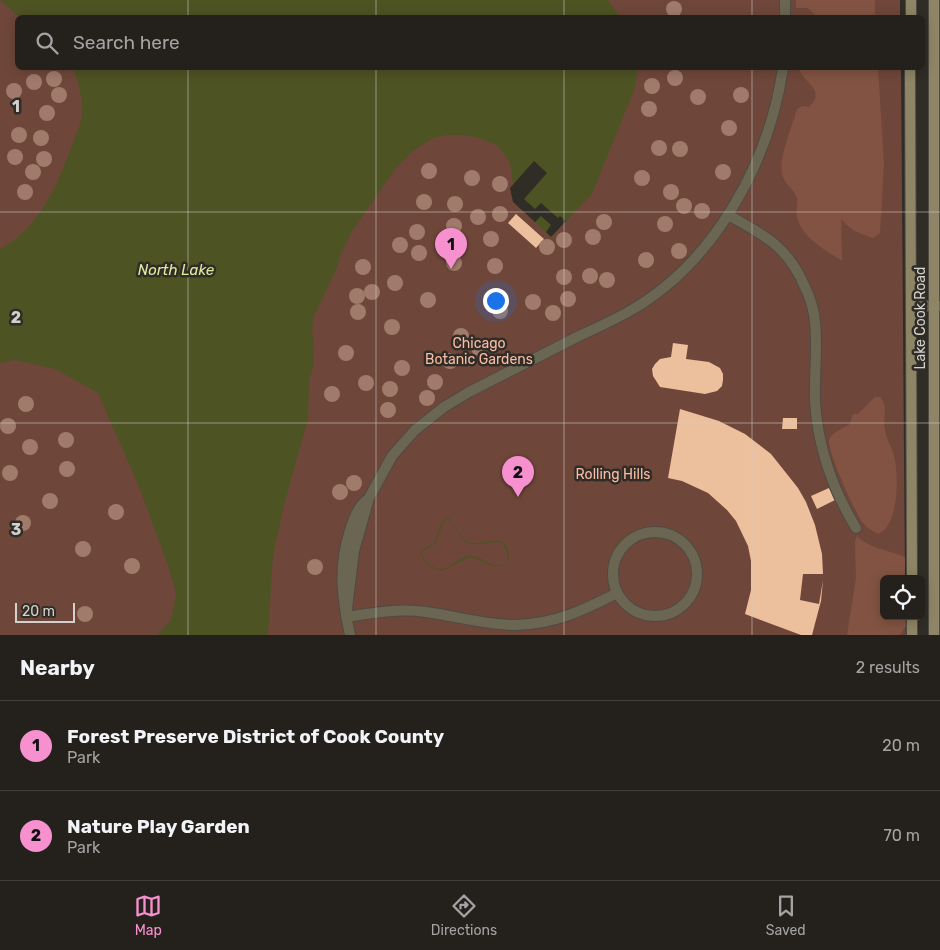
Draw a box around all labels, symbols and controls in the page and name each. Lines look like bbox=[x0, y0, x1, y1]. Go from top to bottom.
search box bbox=[15, 15, 925, 70]
icon: search bbox=[33, 29, 61, 57]
text: Search here bbox=[73, 31, 180, 54]
text: 1 bbox=[12, 97, 20, 116]
pin: 1 bbox=[435, 228, 467, 269]
water label: North Lake bbox=[138, 261, 215, 279]
street label: Lake Cook Road bbox=[912, 267, 929, 369]
your location bbox=[483, 288, 509, 314]
text: 2 bbox=[11, 308, 21, 327]
park label: Chicago Botanic Gardens bbox=[425, 335, 533, 368]
pin: 2 bbox=[502, 456, 534, 497]
park label: Rolling Hills bbox=[576, 466, 650, 483]
text: 3 bbox=[11, 520, 21, 539]
map controls bbox=[880, 575, 925, 620]
button: locate bbox=[880, 575, 925, 620]
scale bar bbox=[15, 600, 75, 623]
text: 20 m bbox=[22, 603, 55, 620]
text: Nearby bbox=[20, 655, 95, 680]
text: 2 results bbox=[856, 658, 920, 677]
text: Forest Preserve District of Cook County bbox=[67, 725, 444, 748]
text: 1 bbox=[32, 736, 40, 755]
text: 20 m bbox=[882, 736, 920, 755]
text: Park bbox=[67, 748, 100, 767]
text: Nature Play Garden bbox=[67, 815, 250, 838]
text: 2 bbox=[31, 826, 41, 845]
text: 70 m bbox=[883, 826, 920, 845]
text: Park bbox=[67, 838, 100, 857]
tab: Map bbox=[134, 892, 162, 939]
tab: Directions bbox=[431, 892, 497, 939]
tab: Saved bbox=[766, 892, 806, 939]

